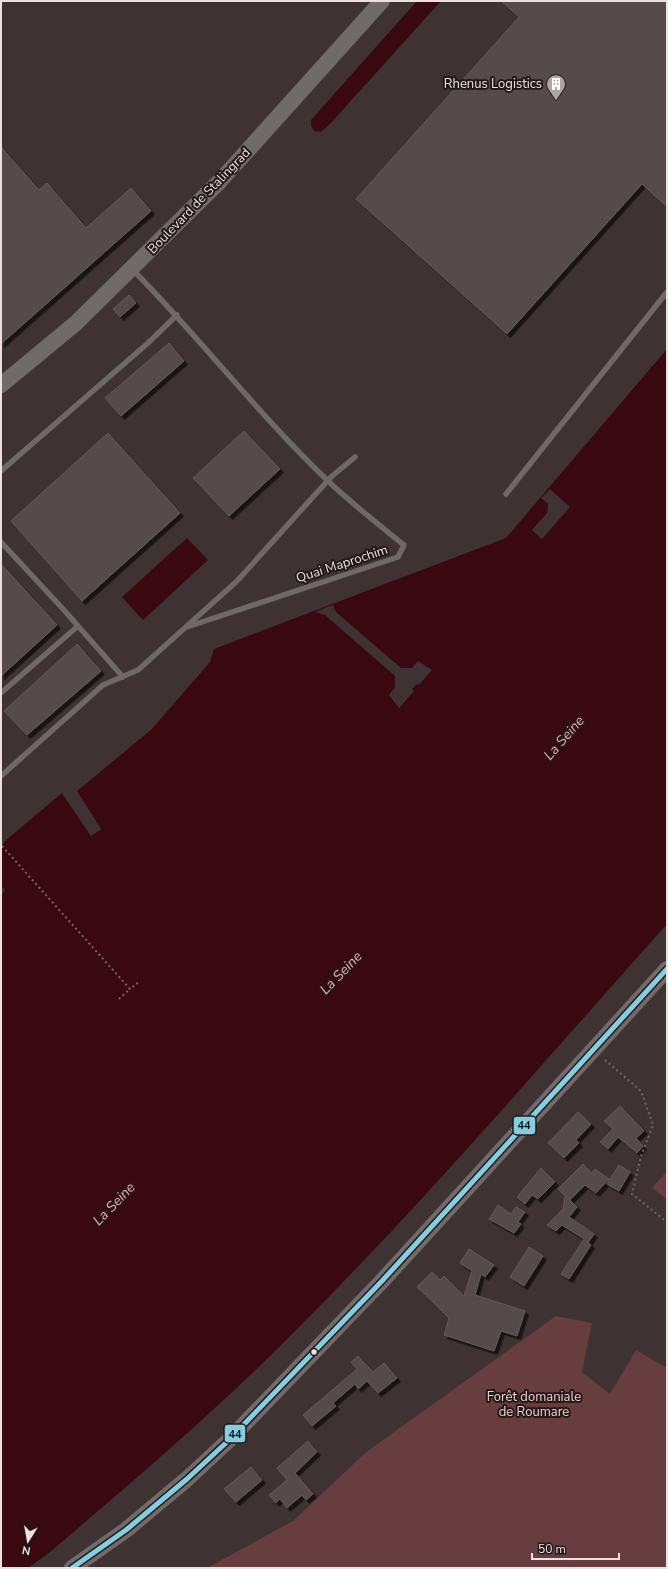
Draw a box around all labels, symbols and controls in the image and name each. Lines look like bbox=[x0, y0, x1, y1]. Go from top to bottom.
building icon: Rhenus Logistics bbox=[545, 73, 567, 101]
place label: Rhenus Logistics bbox=[444, 75, 542, 93]
street label: Boulevard de Stalingrad bbox=[144, 144, 254, 258]
street label: Quai Maprochim bbox=[294, 541, 390, 587]
water label: La Seine bbox=[539, 711, 589, 764]
water label: La Seine bbox=[316, 947, 367, 999]
line badge: 44 bbox=[513, 1116, 536, 1135]
text: 44 bbox=[517, 1118, 531, 1133]
water label: La Seine bbox=[89, 1178, 140, 1230]
unlabelled marker bbox=[309, 1347, 319, 1357]
park label: Forêt domaniale de Roumare bbox=[487, 1388, 581, 1421]
line badge: 44 bbox=[224, 1424, 246, 1443]
text: 44 bbox=[228, 1427, 242, 1442]
north arrow bbox=[8, 1521, 48, 1561]
scale bar bbox=[532, 1535, 619, 1561]
text: 50 m bbox=[538, 1541, 566, 1557]
text: N bbox=[21, 1542, 32, 1558]

